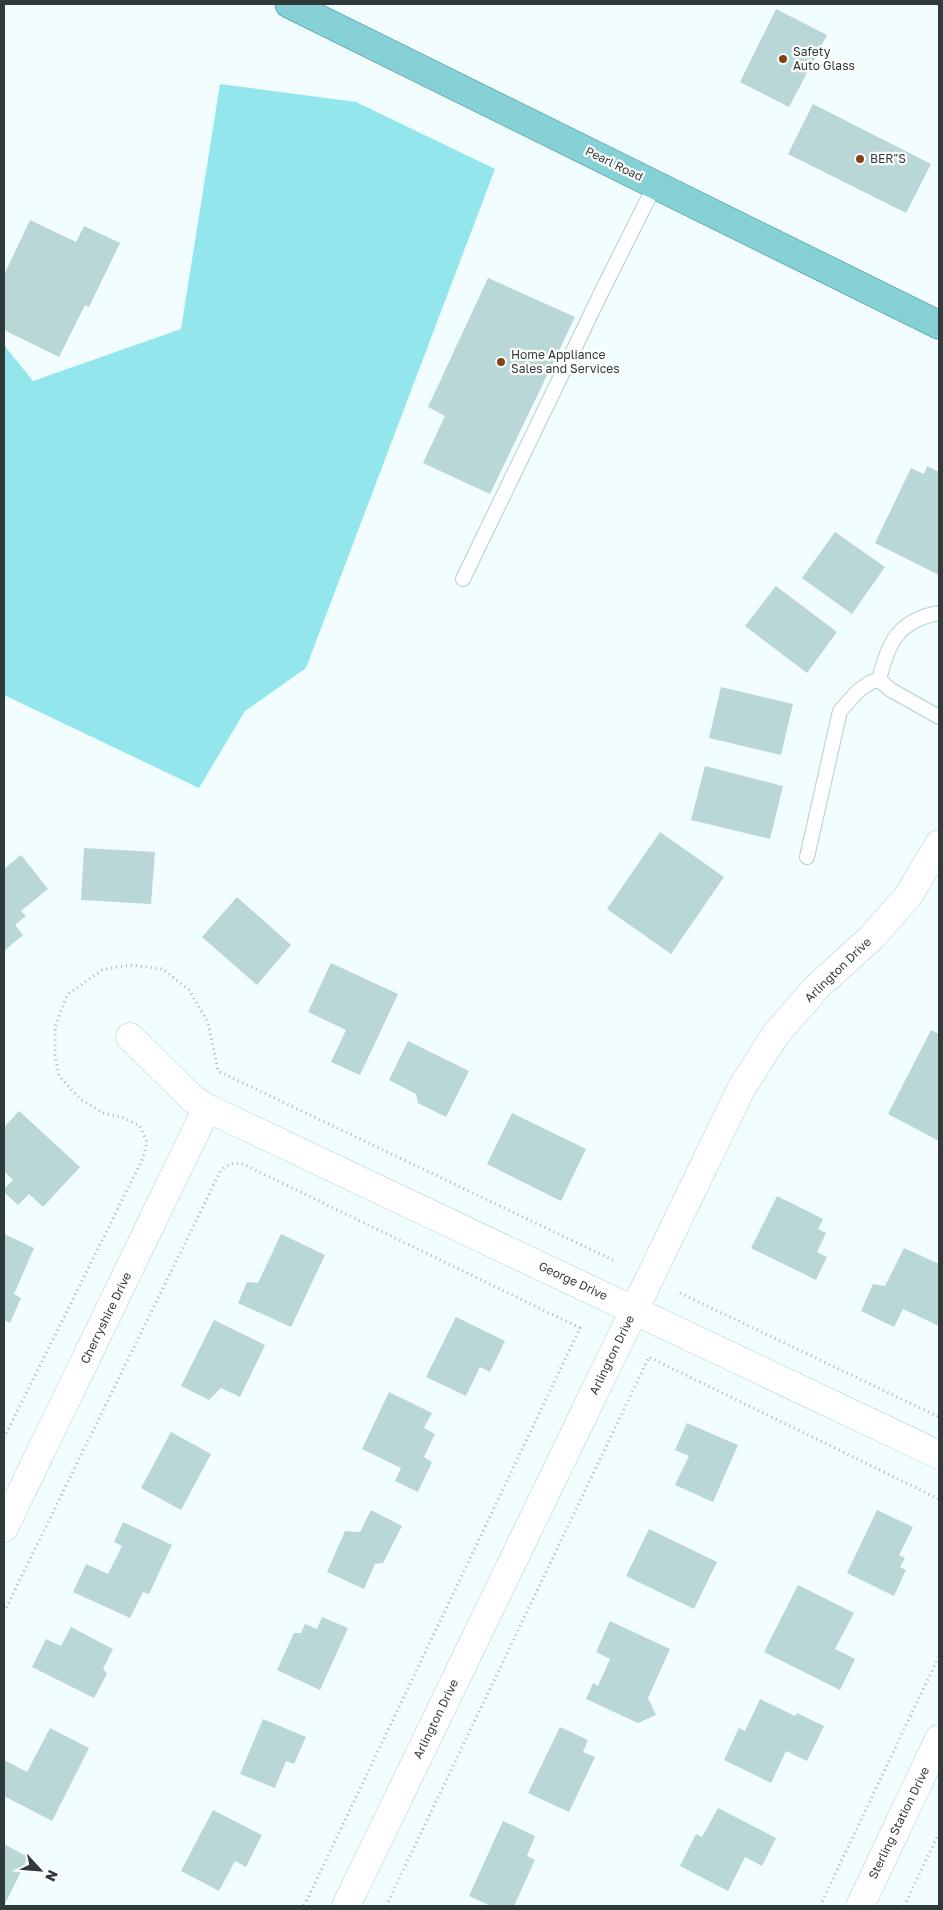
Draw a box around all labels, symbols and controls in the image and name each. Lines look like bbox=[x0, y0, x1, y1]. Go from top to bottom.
place label: Safety Auto Glass bbox=[793, 44, 855, 73]
marker: Safety Auto Glass bbox=[777, 53, 789, 65]
street label: Pearl Road bbox=[583, 143, 646, 184]
place label: BER"S bbox=[870, 151, 906, 166]
marker: BER"S bbox=[854, 153, 866, 165]
place label: Home Appliance Sales and Services bbox=[511, 347, 620, 376]
marker: Home Appliance Sales and Services bbox=[495, 356, 507, 368]
street label: Arlington Drive bbox=[801, 934, 874, 1005]
street label: George Drive bbox=[536, 1258, 610, 1303]
street label: Cherryshire Drive bbox=[77, 1269, 134, 1366]
street label: Arlington Drive bbox=[586, 1313, 637, 1397]
street label: Arlington Drive bbox=[410, 1677, 461, 1761]
street label: Sterling Station Drive bbox=[865, 1764, 932, 1881]
north arrow bbox=[15, 1845, 65, 1895]
text: N bbox=[42, 1867, 62, 1884]

